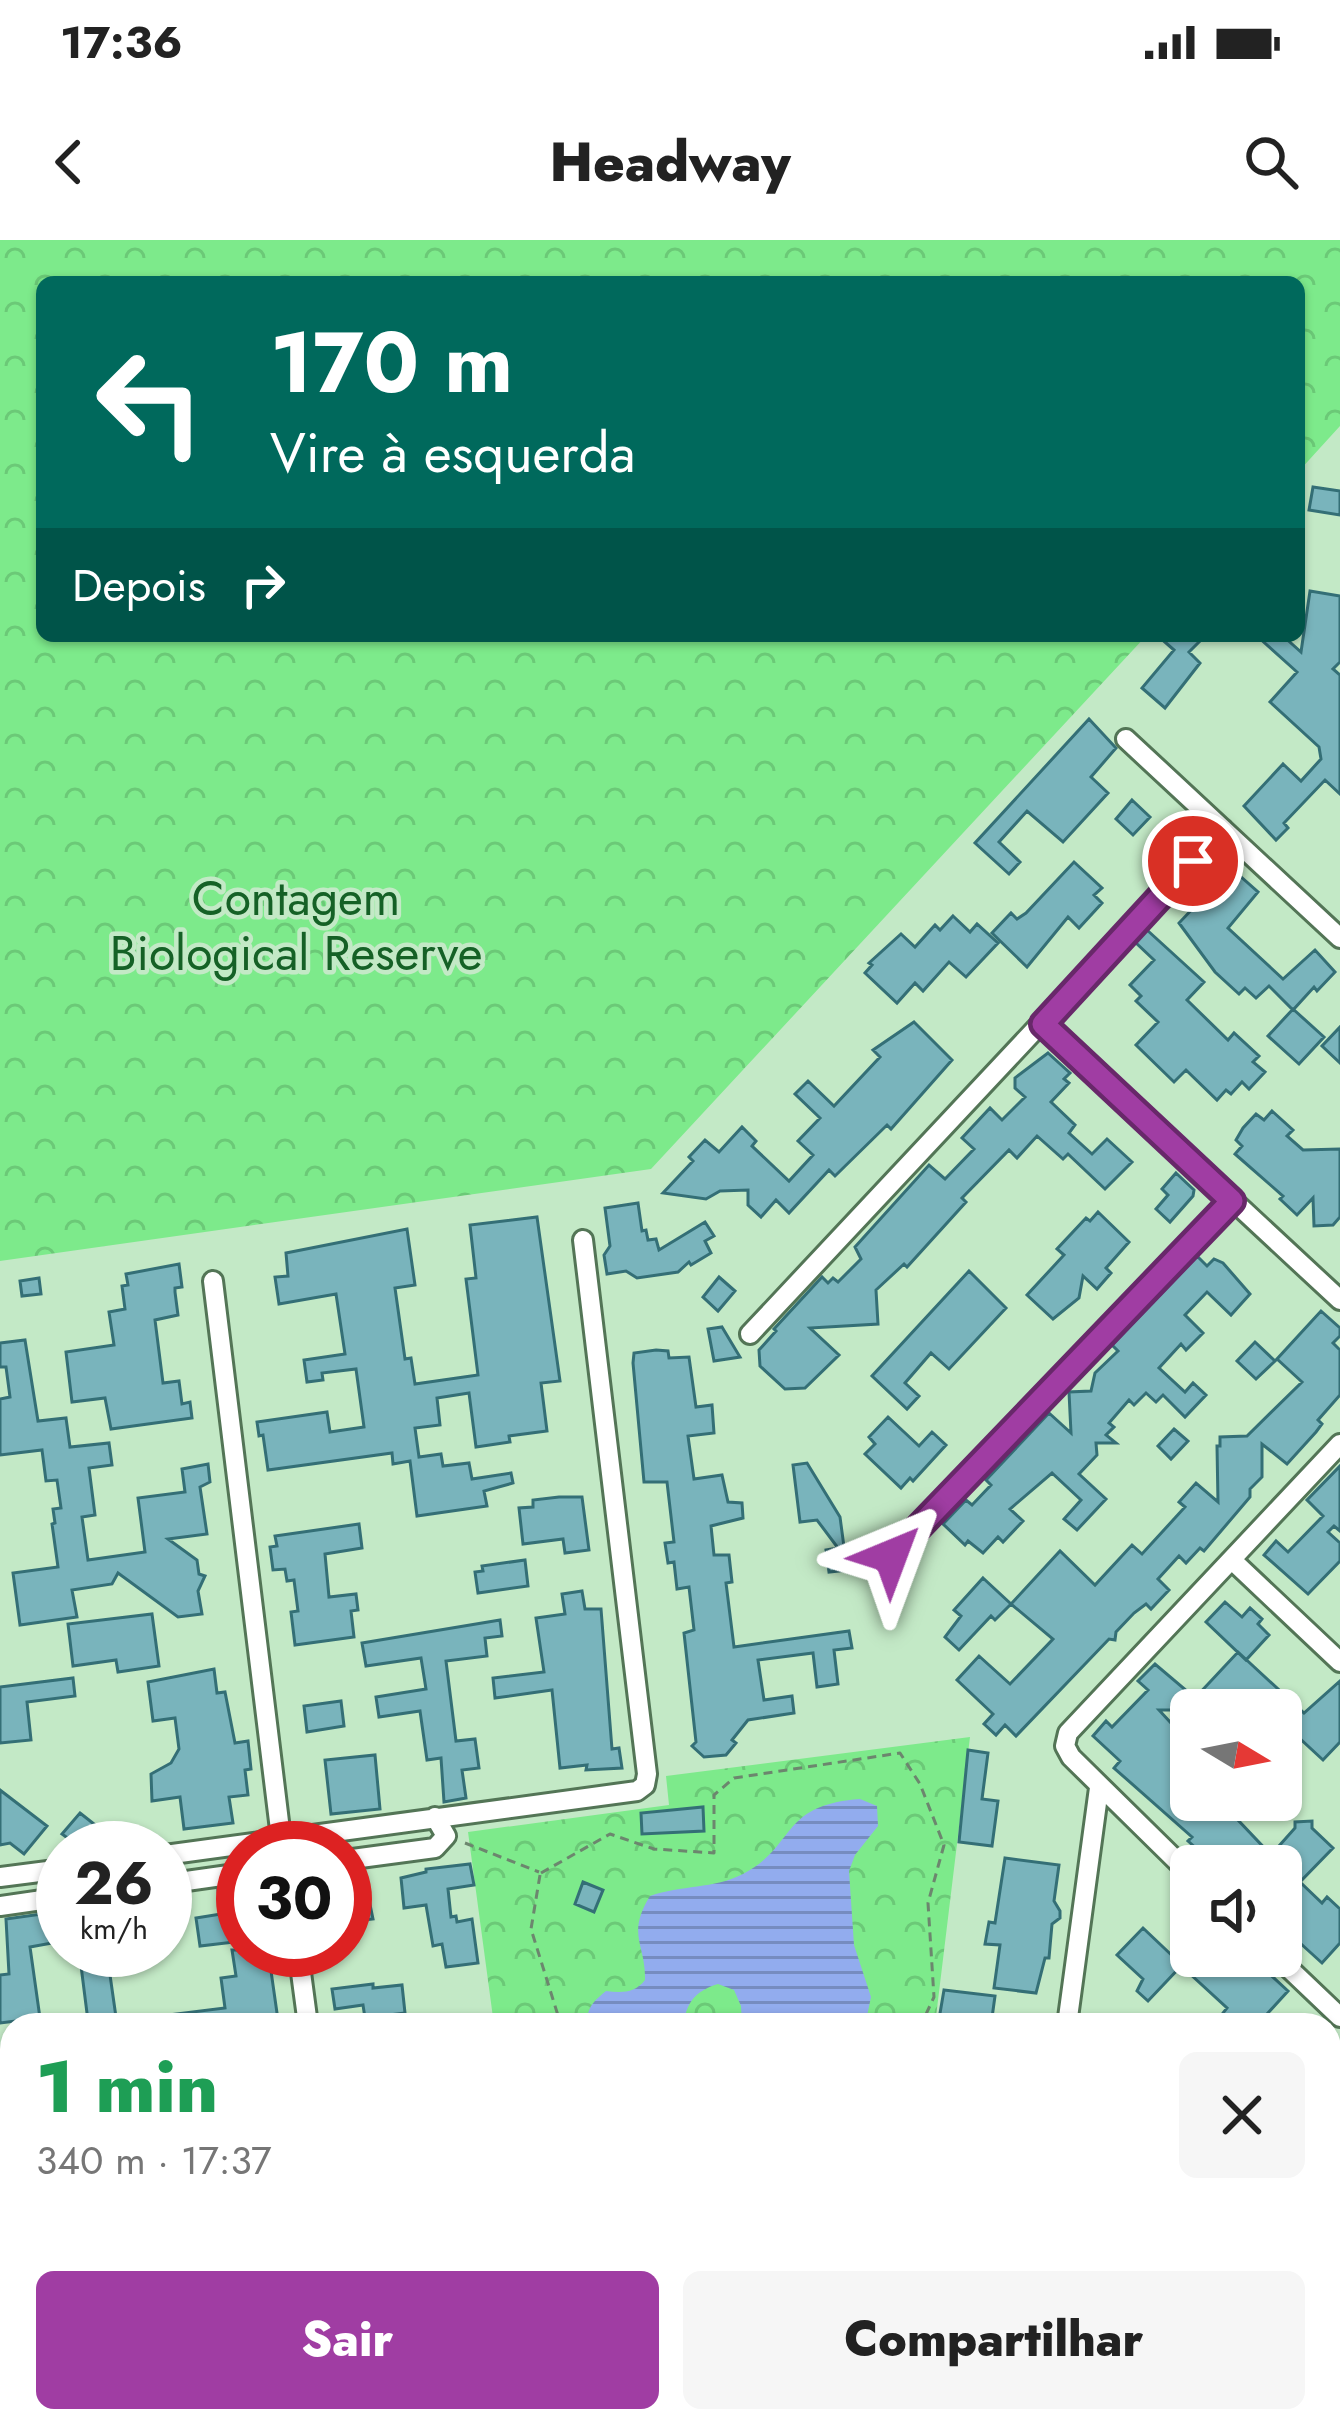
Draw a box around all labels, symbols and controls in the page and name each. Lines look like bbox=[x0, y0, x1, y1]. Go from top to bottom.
text: 17:36 bbox=[60, 10, 183, 75]
text: Headway bbox=[549, 123, 791, 201]
icon: back bbox=[36, 129, 102, 195]
icon: search bbox=[1238, 129, 1304, 195]
text: 170 m bbox=[270, 302, 513, 424]
icon: left bbox=[72, 324, 228, 480]
text: Vire à esquerda bbox=[270, 414, 636, 492]
icon: right bbox=[230, 552, 296, 618]
text: Depois bbox=[72, 553, 206, 618]
pin bbox=[1142, 810, 1244, 912]
icon: arrive bbox=[1160, 828, 1226, 894]
park label: Contagem Biological Reserve bbox=[110, 864, 482, 988]
position arrow bbox=[828, 1493, 954, 1619]
north arrow bbox=[1170, 1689, 1302, 1821]
map controls bbox=[1170, 1689, 1302, 1977]
speed limit sign: 30 bbox=[216, 1821, 372, 1977]
text: 26 bbox=[74, 1840, 154, 1927]
button: sound bbox=[1170, 1845, 1302, 1977]
text: km/h bbox=[80, 1907, 148, 1950]
text: 1 min bbox=[36, 2035, 218, 2139]
button: close bbox=[1179, 2052, 1305, 2178]
text: 340 m · 17:37 bbox=[36, 2132, 272, 2189]
button: Sair bbox=[36, 2271, 659, 2409]
button: Compartilhar bbox=[683, 2271, 1305, 2409]

